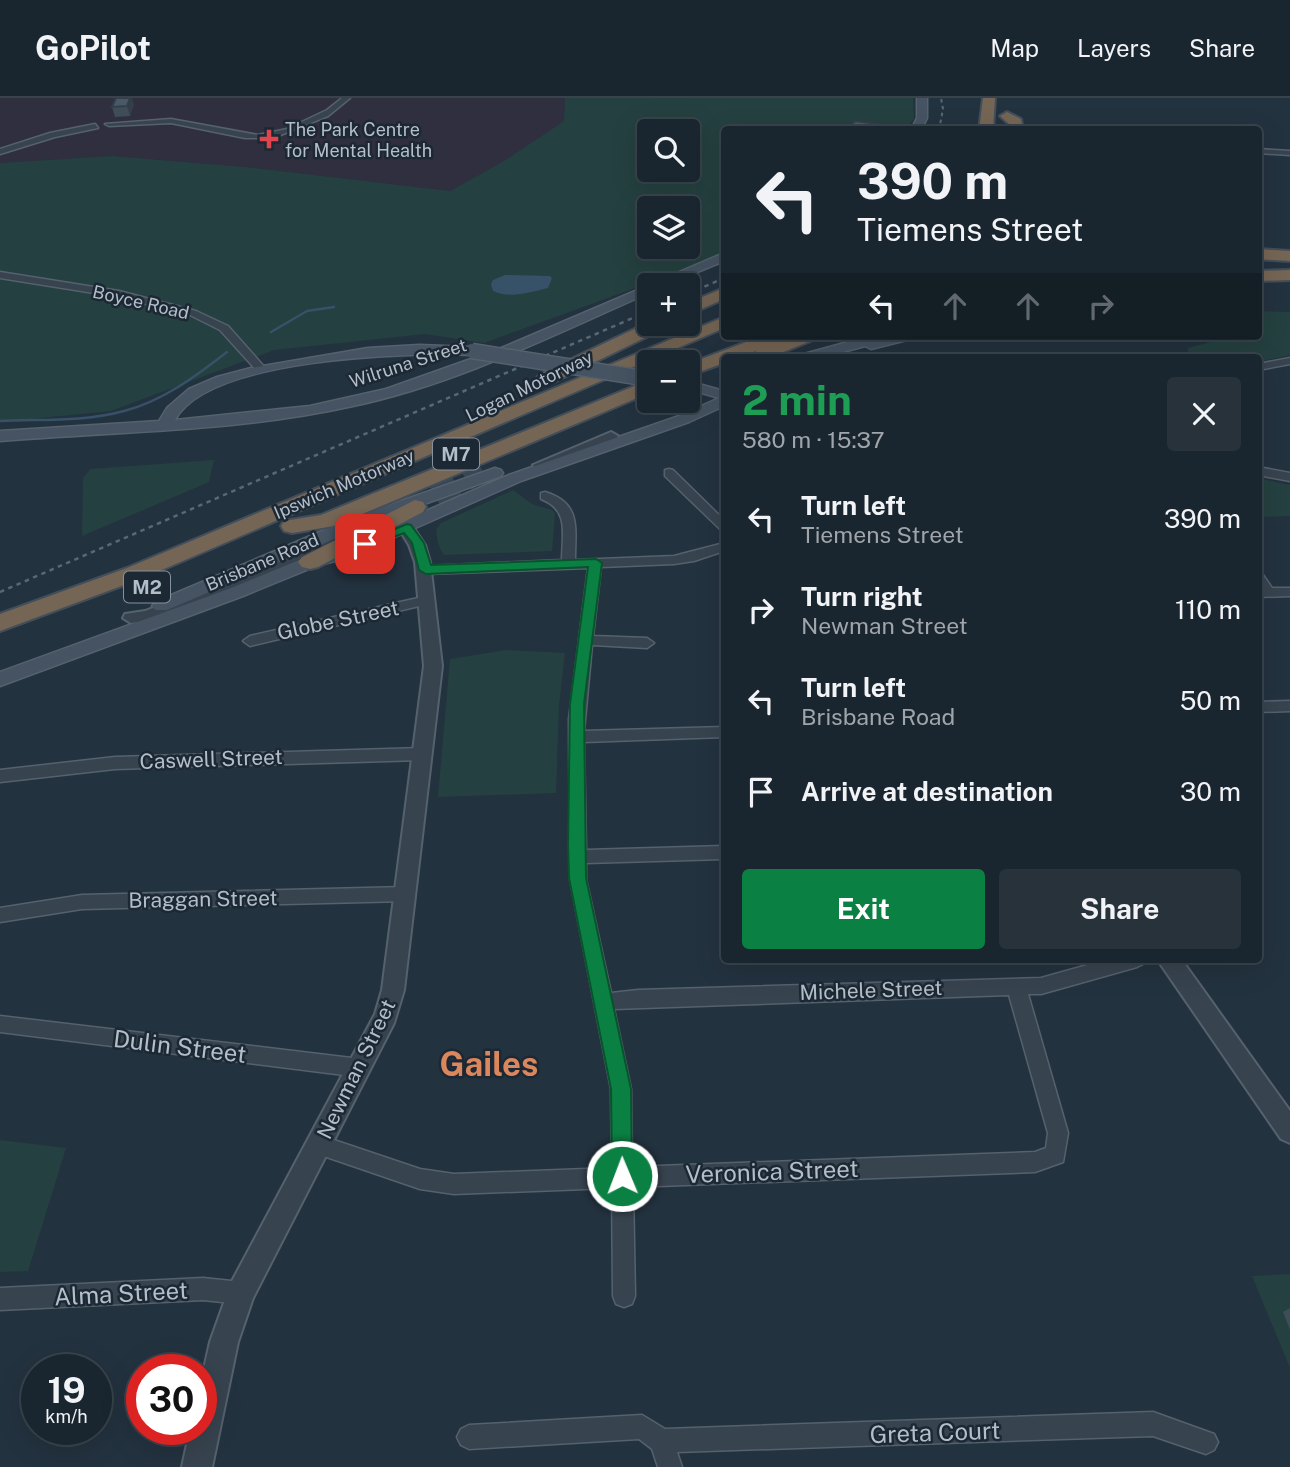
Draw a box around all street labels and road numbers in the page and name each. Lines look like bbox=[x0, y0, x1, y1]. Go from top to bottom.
street label: Boyce Road bbox=[91, 281, 191, 323]
street label: Wilruna Street bbox=[347, 334, 469, 392]
street label: Logan Motorway bbox=[462, 346, 596, 426]
road number: M7 bbox=[433, 438, 479, 470]
street label: Ipswich Motorway bbox=[271, 445, 418, 523]
street label: Brisbane Road bbox=[202, 529, 322, 595]
road number: M2 bbox=[124, 572, 170, 602]
street label: Globe Street bbox=[275, 595, 401, 645]
street label: Caswell Street bbox=[139, 744, 283, 774]
street label: Braggan Street bbox=[128, 885, 278, 913]
street label: Michele Street bbox=[799, 975, 943, 1005]
street label: Newman Street bbox=[311, 995, 401, 1143]
street label: Dulin Street bbox=[112, 1024, 248, 1068]
street label: Veronica Street bbox=[685, 1154, 859, 1188]
street label: Alma Street bbox=[53, 1276, 189, 1310]
street label: Greta Court bbox=[869, 1416, 1001, 1448]

